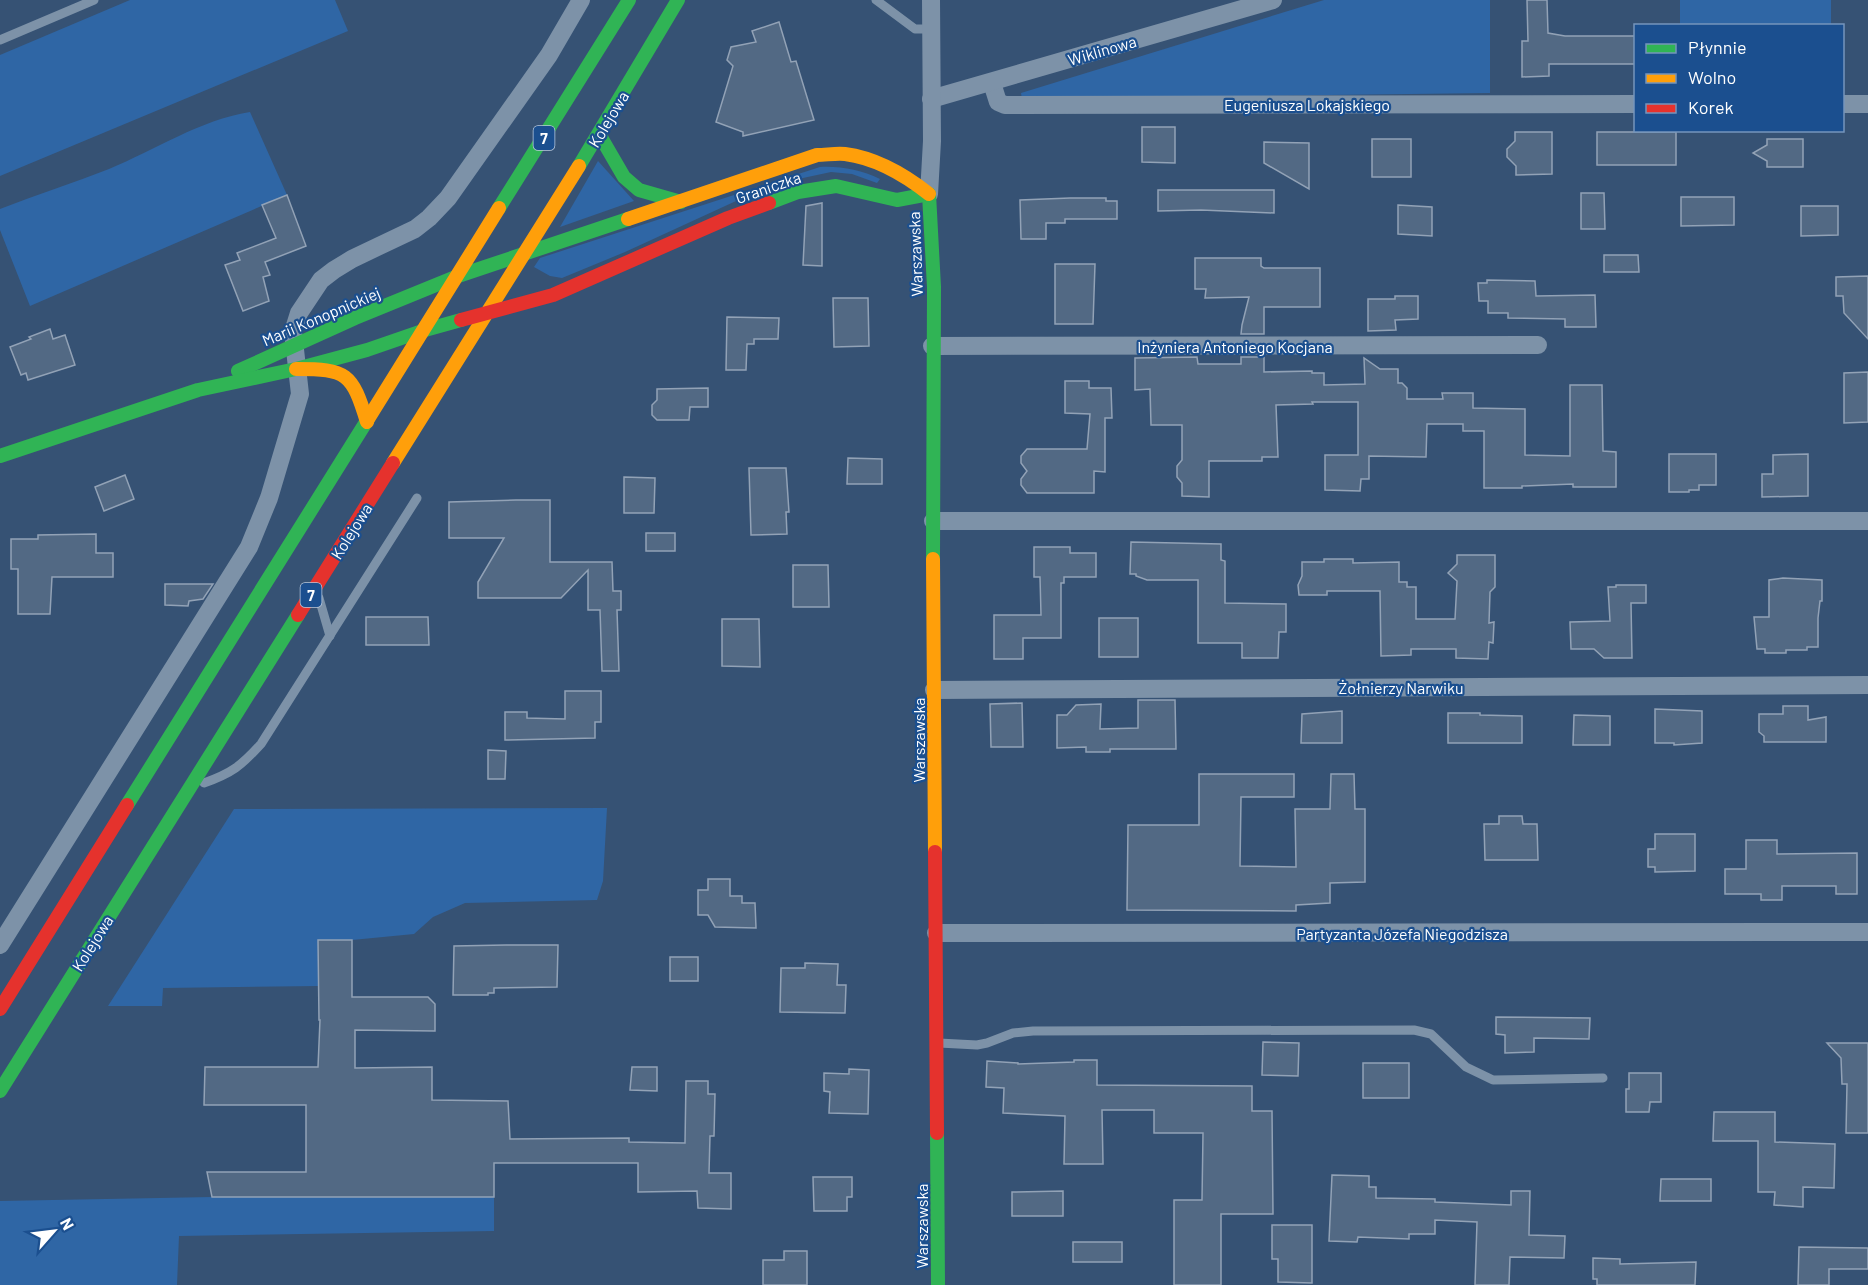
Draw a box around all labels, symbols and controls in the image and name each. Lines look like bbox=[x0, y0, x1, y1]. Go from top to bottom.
legend bbox=[1634, 24, 1844, 132]
street label: Wiklinowa bbox=[1066, 31, 1138, 69]
text: Płynnie bbox=[1688, 36, 1747, 58]
text: Wolno bbox=[1688, 66, 1736, 88]
street label: Kolejowa bbox=[584, 87, 632, 151]
street label: Eugeniusza Lokajskiego bbox=[1224, 95, 1390, 114]
text: Korek bbox=[1688, 96, 1734, 118]
road number: 7 bbox=[534, 126, 554, 150]
street label: Graniczka bbox=[733, 167, 803, 207]
street label: Warszawska bbox=[904, 211, 926, 297]
street label: Marii Konopnickiej bbox=[259, 283, 383, 349]
street label: Inżyniera Antoniego Kocjana bbox=[1137, 337, 1333, 356]
street label: Kolejowa bbox=[326, 500, 376, 562]
road number: 7 bbox=[300, 583, 322, 607]
street label: Żołnierzy Narwiku bbox=[1338, 678, 1464, 697]
street label: Warszawska bbox=[909, 698, 928, 782]
street label: Kolejowa bbox=[67, 912, 117, 974]
street label: Partyzanta Józefa Niegodzisza bbox=[1296, 924, 1508, 943]
street label: Warszawska bbox=[912, 1184, 931, 1268]
north arrow bbox=[24, 1201, 84, 1261]
text: N bbox=[57, 1215, 79, 1233]

